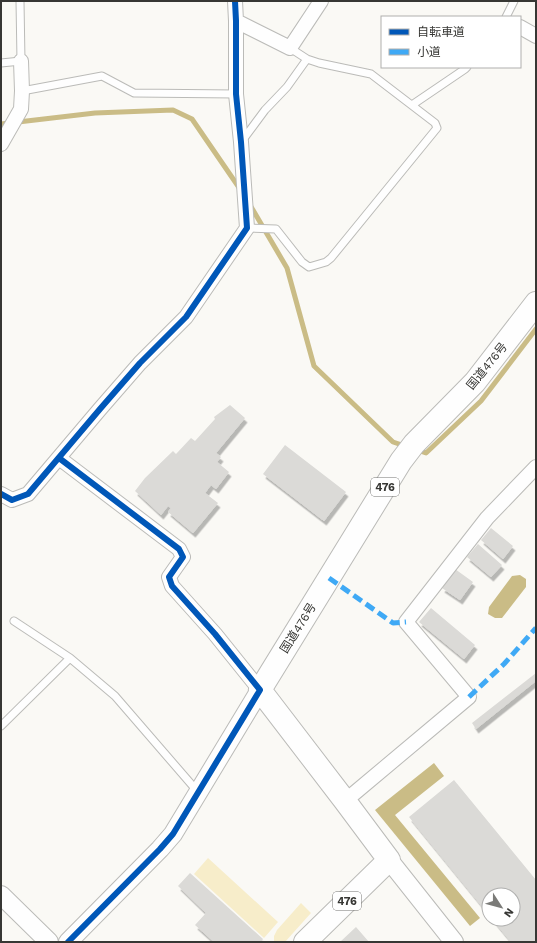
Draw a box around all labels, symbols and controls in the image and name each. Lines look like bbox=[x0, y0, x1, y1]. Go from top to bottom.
legend bbox=[381, 16, 521, 68]
text: 自転車道 bbox=[417, 25, 465, 39]
text: 小道 bbox=[417, 45, 441, 59]
street label: 国道476号 bbox=[464, 340, 510, 392]
road number: 476 bbox=[371, 478, 399, 496]
street label: 国道476号 bbox=[277, 600, 319, 656]
north arrow bbox=[481, 887, 521, 927]
road number: 476 bbox=[333, 892, 361, 910]
text: N bbox=[501, 905, 516, 920]

